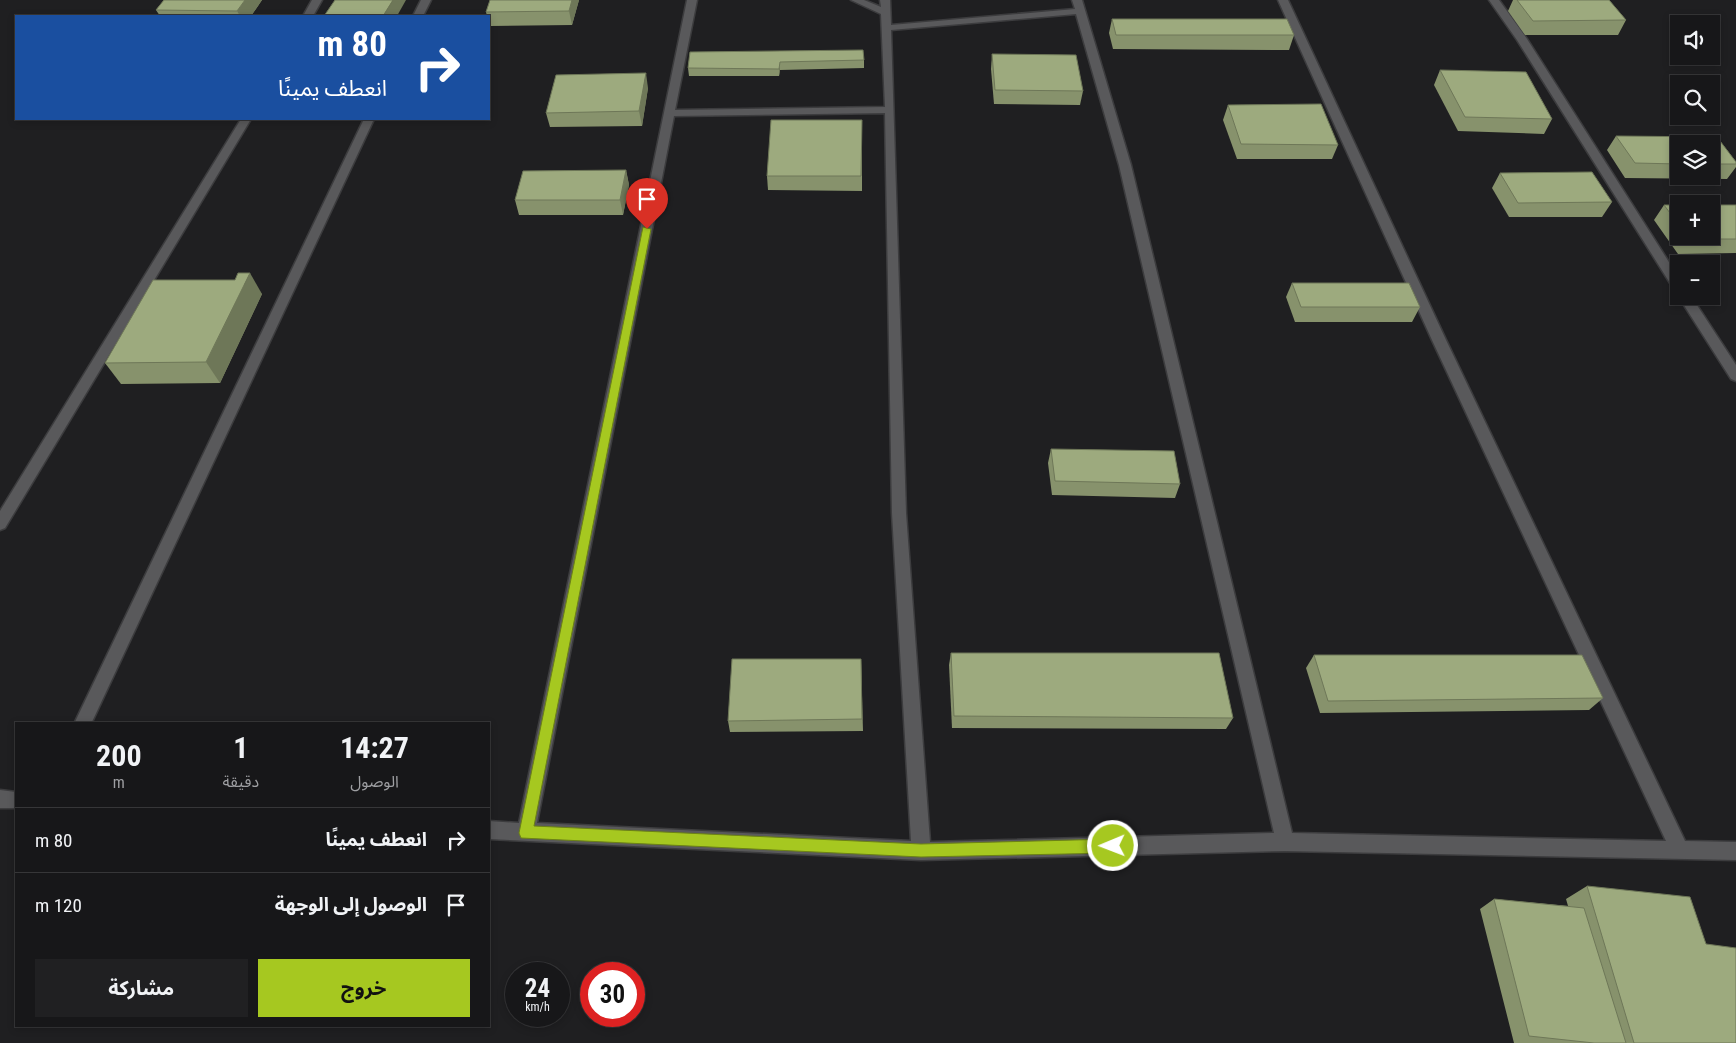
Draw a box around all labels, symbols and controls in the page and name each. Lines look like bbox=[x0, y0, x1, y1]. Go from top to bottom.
map controls bbox=[1670, 15, 1720, 305]
button: sound bbox=[1670, 15, 1720, 65]
text: 80 m bbox=[318, 24, 387, 65]
icon: right bbox=[405, 35, 470, 100]
button: search bbox=[1670, 75, 1720, 125]
text: انعطف يمينًا bbox=[278, 76, 387, 101]
button: layers bbox=[1670, 135, 1720, 185]
pin bbox=[626, 178, 668, 229]
icon: arrive bbox=[633, 185, 661, 213]
button: + bbox=[1670, 195, 1720, 245]
button: − bbox=[1670, 255, 1720, 305]
text: 1 bbox=[233, 730, 248, 765]
text: 14:27 bbox=[340, 730, 409, 765]
text: 200 bbox=[96, 738, 142, 773]
text: دقيقة bbox=[223, 772, 259, 791]
text: الوصول bbox=[350, 772, 399, 791]
text: m bbox=[113, 773, 125, 792]
position arrow bbox=[1086, 819, 1138, 871]
icon: right bbox=[442, 826, 470, 854]
text: انعطف يمينًا bbox=[325, 828, 427, 851]
text: 80 m bbox=[35, 829, 72, 852]
icon: arrive bbox=[442, 891, 470, 919]
text: الوصول إلى الوجهة bbox=[275, 893, 427, 916]
text: 120 m bbox=[35, 894, 82, 917]
button: مشاركة bbox=[35, 959, 248, 1017]
button: خروج bbox=[258, 959, 470, 1017]
speed limit sign: 30 bbox=[580, 962, 645, 1027]
text: 24 bbox=[525, 974, 550, 1003]
text: km/h bbox=[525, 1000, 550, 1014]

